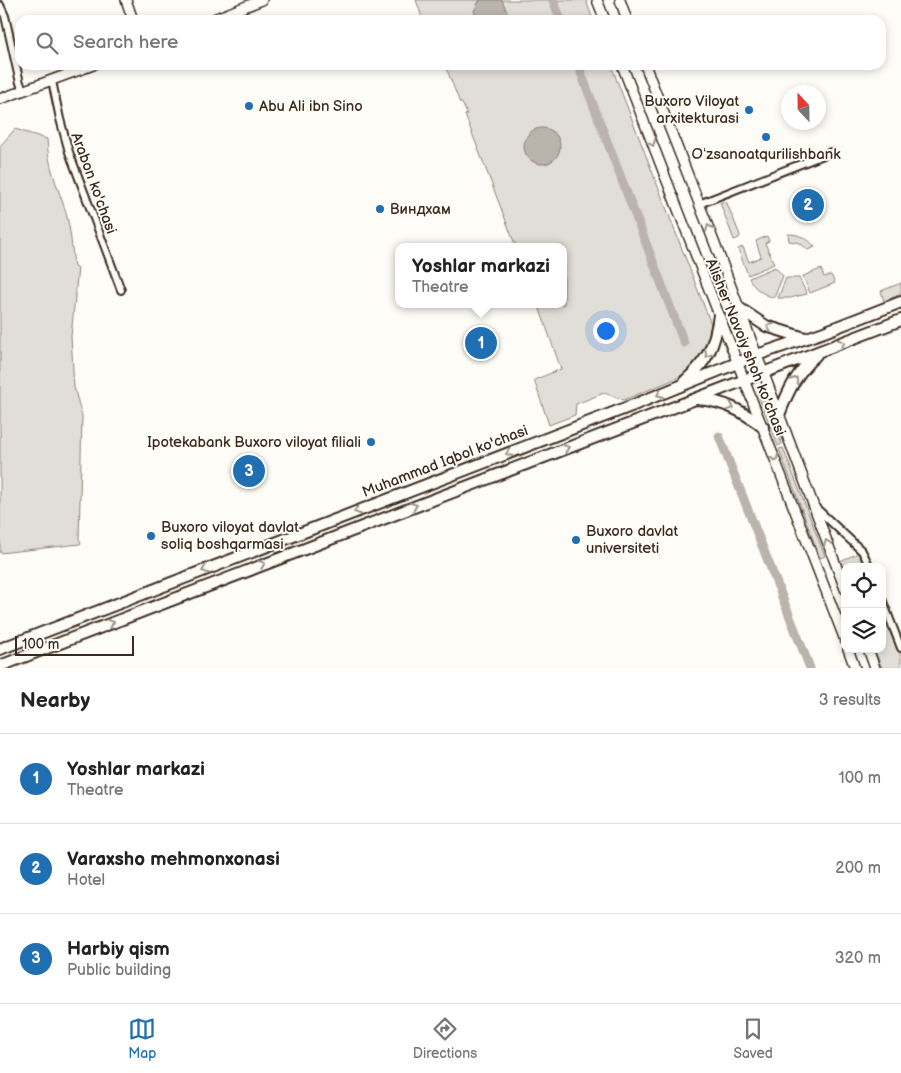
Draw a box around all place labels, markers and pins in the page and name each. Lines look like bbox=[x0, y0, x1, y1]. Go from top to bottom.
place label: Buxoro Viloyat arxitekturasi bbox=[644, 92, 739, 128]
place label: Abu Ali ibn Sino bbox=[259, 97, 363, 116]
marker: Abu Ali ibn Sino bbox=[243, 100, 255, 112]
marker: Buxoro Viloyat arxitekturasi bbox=[743, 104, 755, 116]
marker: Oʻzsanoatqurilishbank bbox=[760, 131, 772, 143]
place label: Oʻzsanoatqurilishbank bbox=[692, 145, 841, 164]
pin: 2 bbox=[792, 186, 824, 224]
place label: Виндхам bbox=[390, 200, 451, 219]
marker: Виндхам bbox=[374, 203, 386, 215]
pin: 1 bbox=[465, 324, 497, 362]
place label: Ipotekabank Buxoro viloyat filiali bbox=[147, 433, 361, 452]
marker: Ipotekabank Buxoro viloyat filiali bbox=[365, 436, 377, 448]
pin: 3 bbox=[233, 452, 265, 490]
place label: Buxoro viloyat davlat soliq boshqarmasi bbox=[161, 518, 299, 554]
place label: Buxoro davlat universiteti bbox=[586, 522, 678, 558]
marker: Buxoro viloyat davlat soliq boshqarmasi bbox=[145, 530, 157, 542]
marker: Buxoro davlat universiteti bbox=[570, 534, 582, 546]

